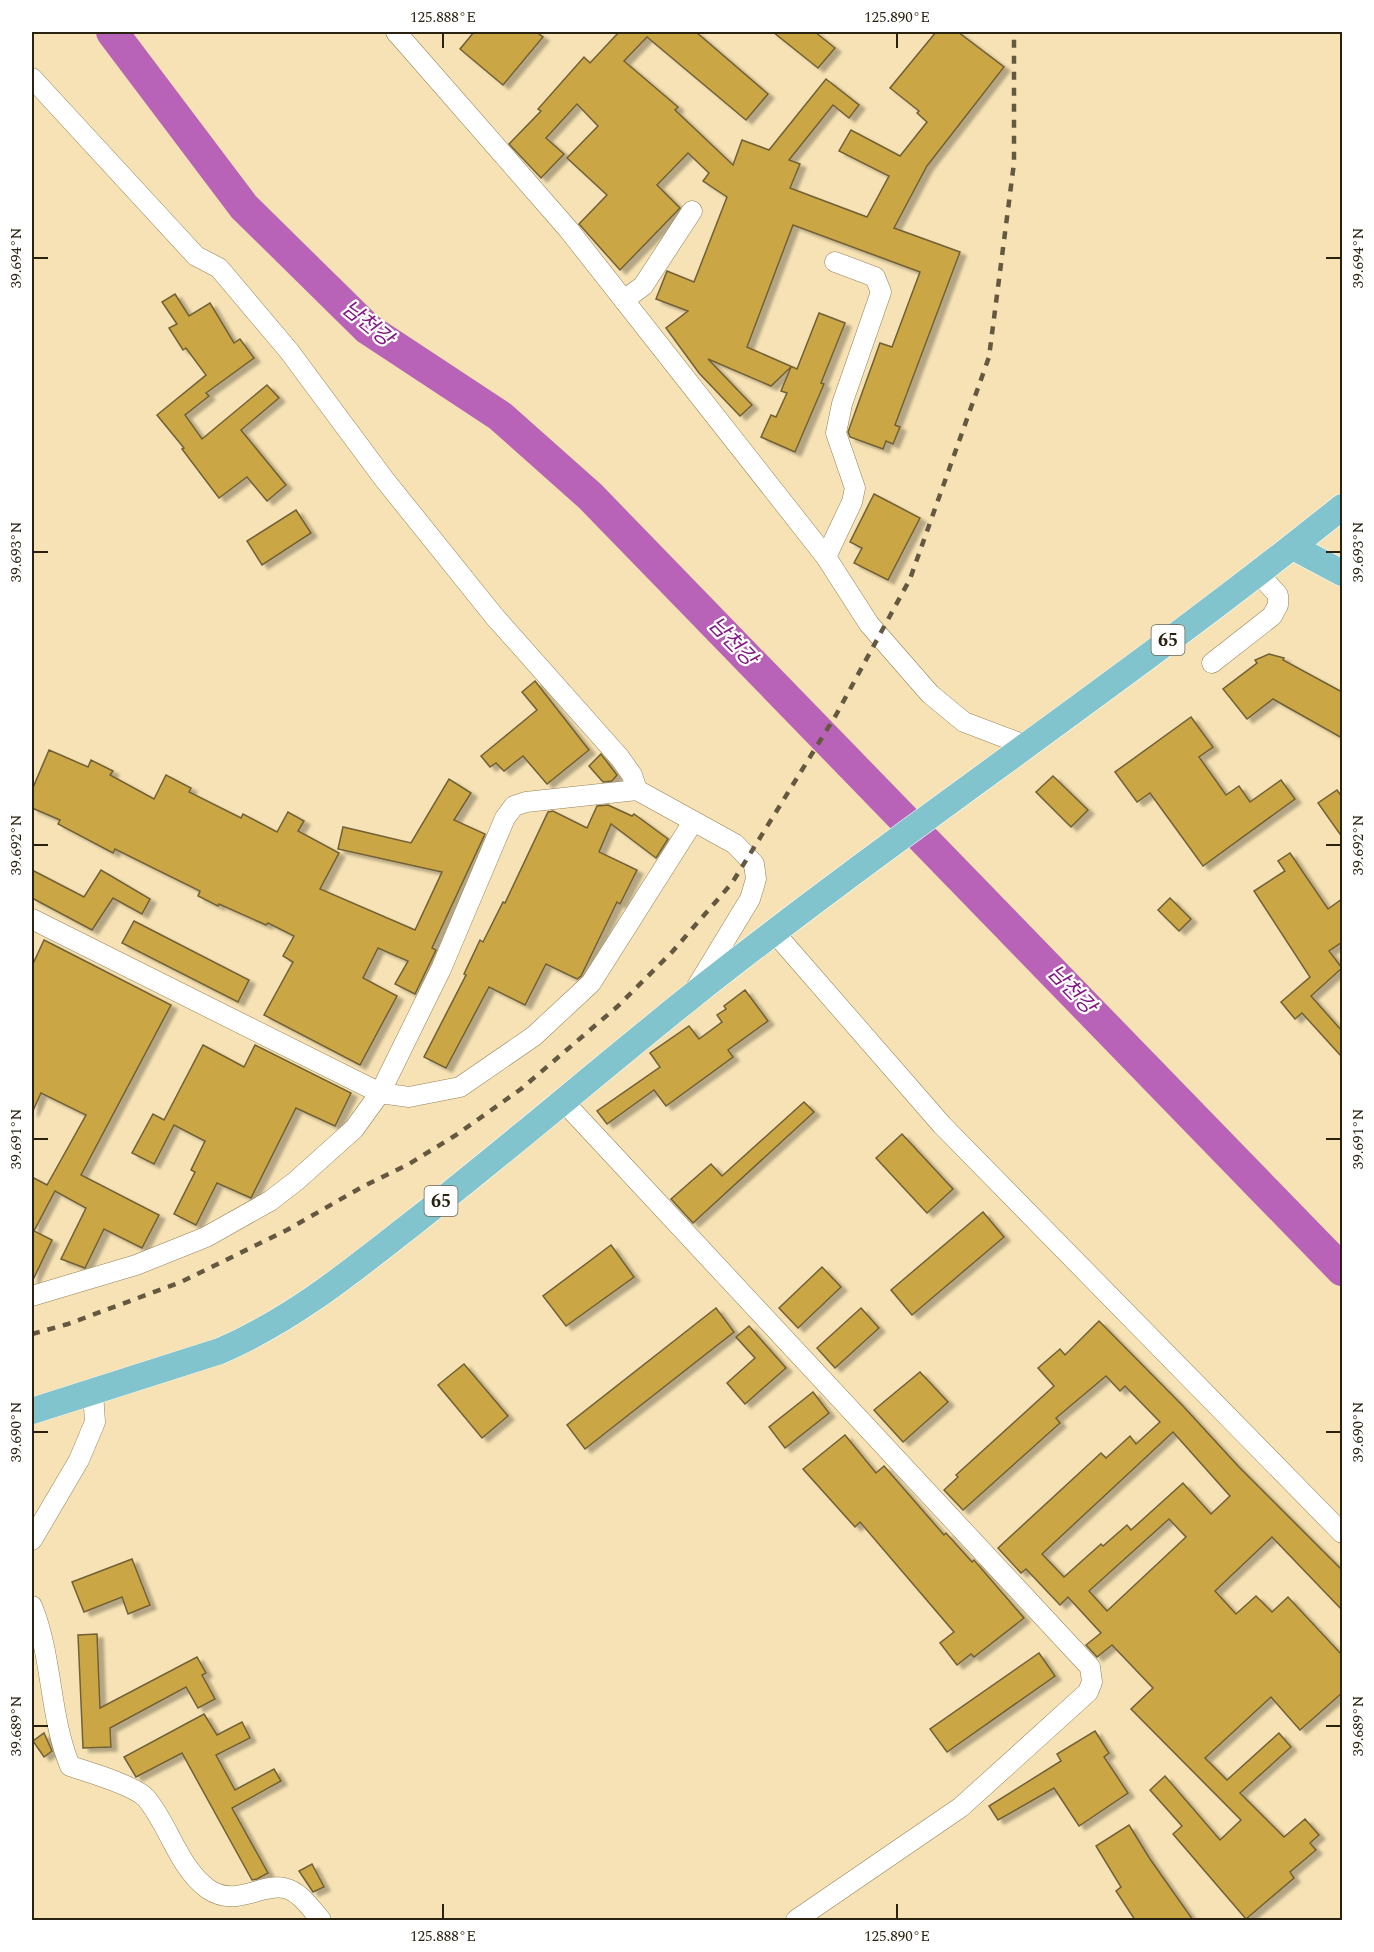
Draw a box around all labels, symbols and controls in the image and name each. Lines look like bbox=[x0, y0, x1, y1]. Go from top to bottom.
text: 125.888°E bbox=[410, 6, 476, 29]
text: 125.890°E bbox=[864, 6, 930, 29]
text: 39.694°N bbox=[5, 228, 28, 288]
text: 39.694°N bbox=[1347, 228, 1370, 288]
water label: 남천강 bbox=[334, 293, 402, 356]
text: 39.693°N bbox=[5, 522, 28, 582]
text: 39.693°N bbox=[1347, 522, 1370, 582]
water label: 남천강 bbox=[700, 610, 765, 676]
road number: 65 bbox=[1152, 625, 1184, 655]
text: 39.692°N bbox=[5, 815, 28, 875]
text: 39.692°N bbox=[1347, 815, 1370, 875]
water label: 남천강 bbox=[1039, 958, 1104, 1024]
text: 39.691°N bbox=[5, 1109, 28, 1169]
text: 39.691°N bbox=[1347, 1109, 1370, 1169]
road number: 65 bbox=[424, 1186, 458, 1216]
text: 39.690°N bbox=[5, 1402, 28, 1462]
text: 39.690°N bbox=[1347, 1402, 1370, 1462]
text: 39.689°N bbox=[5, 1696, 28, 1756]
text: 39.689°N bbox=[1347, 1696, 1370, 1756]
text: 125.888°E bbox=[410, 1925, 476, 1948]
text: 125.890°E bbox=[864, 1925, 930, 1948]

